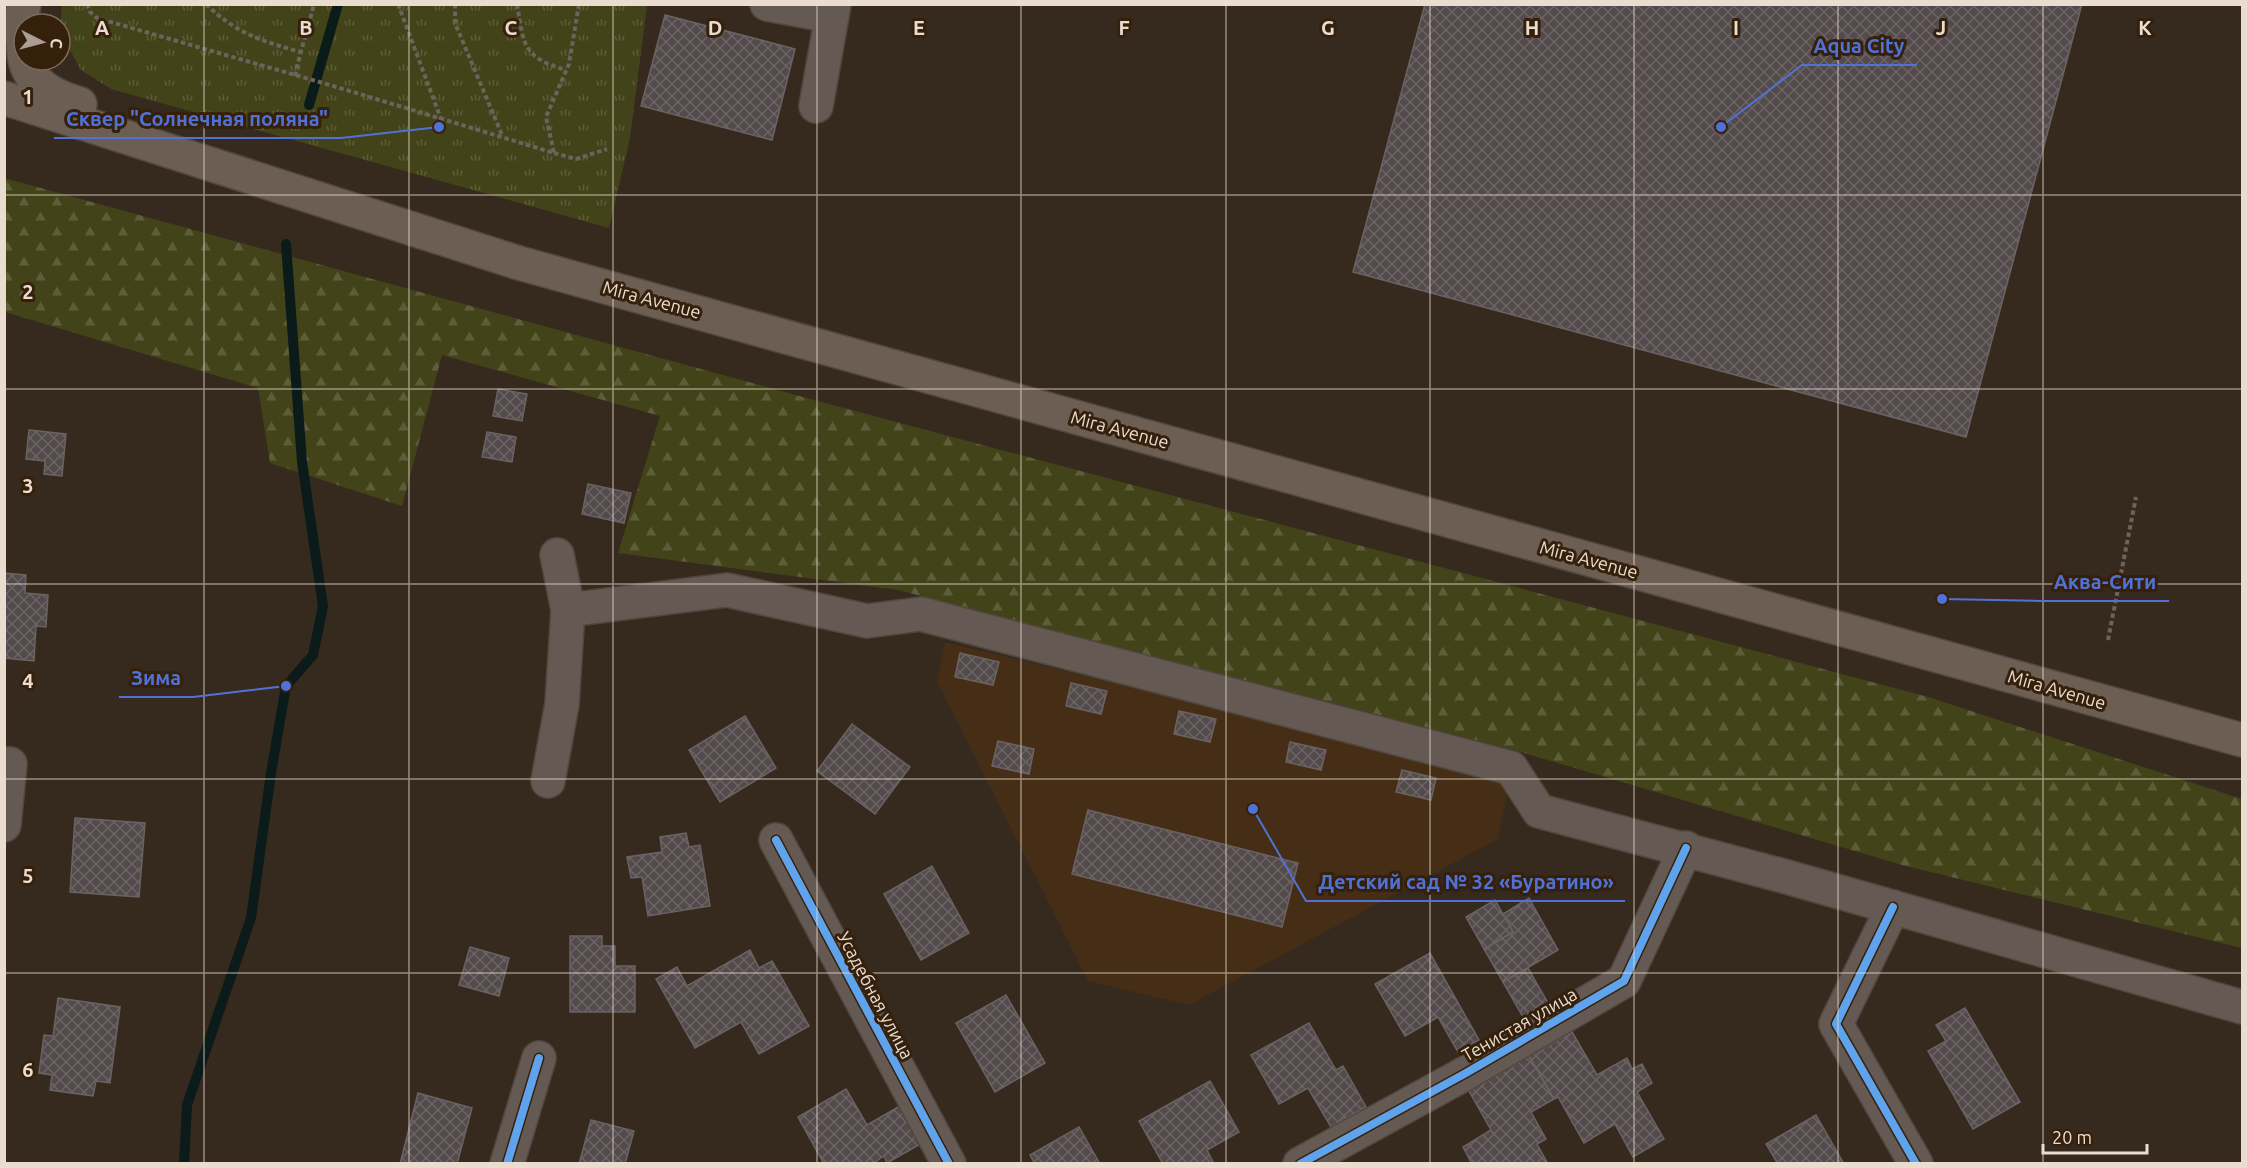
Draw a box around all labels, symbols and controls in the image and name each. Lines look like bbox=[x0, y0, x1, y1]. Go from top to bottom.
north arrow bbox=[12, 12, 72, 72]
text: A bbox=[95, 16, 109, 39]
text: B bbox=[299, 16, 313, 39]
text: C bbox=[505, 16, 518, 39]
text: D bbox=[708, 16, 722, 39]
text: E bbox=[913, 16, 925, 39]
text: F bbox=[1118, 16, 1130, 39]
text: G bbox=[1321, 16, 1335, 39]
text: H bbox=[1525, 16, 1539, 39]
text: I bbox=[1733, 16, 1739, 39]
text: J bbox=[1936, 16, 1946, 39]
text: K bbox=[2138, 16, 2152, 39]
callout: Aqua City bbox=[1802, 27, 1917, 65]
text: Aqua City bbox=[1814, 34, 1905, 57]
text: С bbox=[47, 38, 66, 50]
text: 1 bbox=[22, 85, 34, 108]
callout: Сквер "Солнечная поляна" bbox=[54, 100, 341, 138]
text: Сквер "Солнечная поляна" bbox=[66, 107, 328, 130]
street label: Mira Avenue bbox=[601, 276, 703, 322]
text: 2 bbox=[22, 280, 34, 303]
street label: Mira Avenue bbox=[1069, 406, 1171, 452]
text: 3 bbox=[22, 474, 34, 497]
street label: Mira Avenue bbox=[1538, 536, 1640, 582]
callout: Аква-Сити bbox=[2042, 563, 2169, 601]
text: Аква-Сити bbox=[2054, 570, 2156, 593]
callout: Зима bbox=[119, 659, 193, 697]
street label: Mira Avenue bbox=[2006, 665, 2108, 713]
text: Зима bbox=[131, 666, 181, 689]
text: 4 bbox=[22, 669, 34, 692]
callout: Детский сад № 32 «Буратино» bbox=[1306, 863, 1625, 901]
text: 5 bbox=[22, 864, 34, 887]
text: Детский сад № 32 «Буратино» bbox=[1318, 870, 1614, 893]
street label: Усадебная улица bbox=[834, 928, 918, 1062]
street label: Тенистая улица bbox=[1458, 983, 1580, 1065]
text: 6 bbox=[22, 1058, 34, 1081]
scale bar bbox=[2043, 1117, 2146, 1155]
text: 20 m bbox=[2052, 1127, 2092, 1147]

